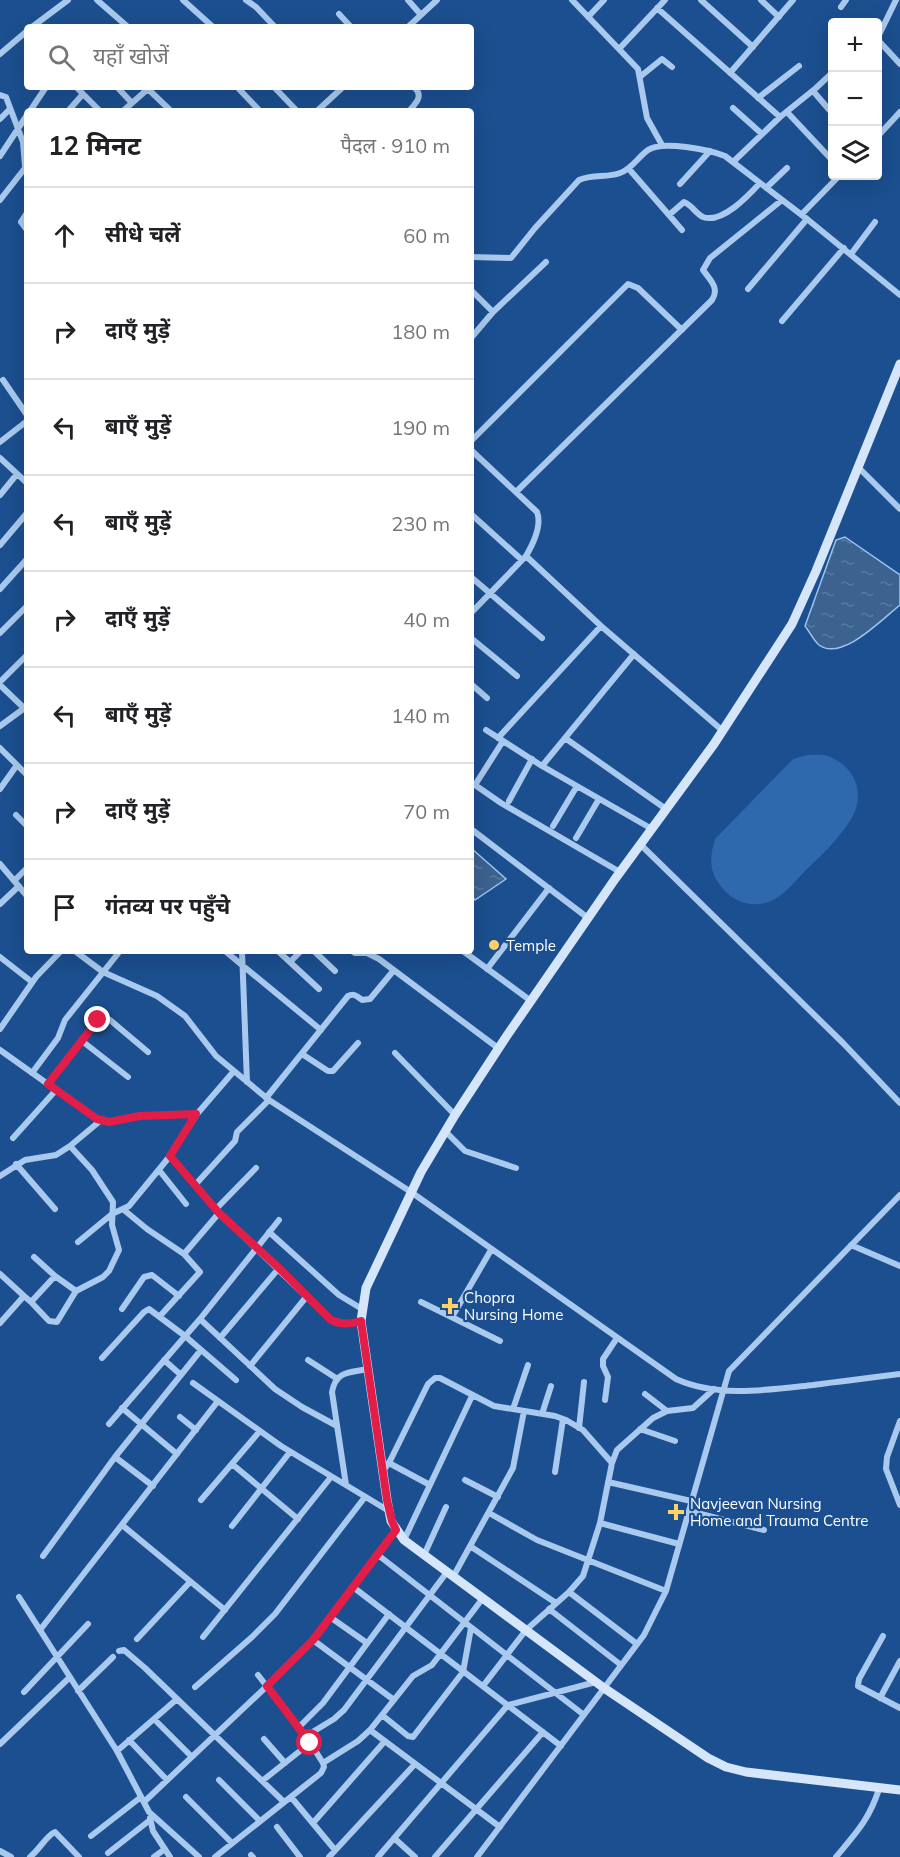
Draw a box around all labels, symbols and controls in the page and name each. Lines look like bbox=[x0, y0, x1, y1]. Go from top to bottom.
map controls bbox=[828, 18, 882, 180]
button: + bbox=[828, 18, 882, 72]
search box bbox=[24, 24, 474, 90]
icon: search bbox=[45, 41, 78, 74]
text: यहाँ खोजें bbox=[93, 42, 169, 70]
button: − bbox=[828, 72, 882, 126]
button: layers bbox=[828, 126, 882, 180]
text: 12 मिनट bbox=[48, 129, 141, 162]
text: पैदल · 910 m bbox=[341, 133, 450, 158]
icon: ahead bbox=[48, 219, 81, 252]
text: सीधे चलें bbox=[105, 220, 180, 248]
text: 60 m bbox=[403, 223, 450, 248]
icon: right bbox=[48, 315, 81, 348]
text: दाएँ मुड़ें bbox=[105, 316, 170, 344]
text: 180 m bbox=[391, 319, 450, 344]
icon: left bbox=[48, 411, 81, 444]
text: बाएँ मुड़ें bbox=[105, 412, 171, 440]
text: 190 m bbox=[391, 415, 450, 440]
icon: left bbox=[48, 507, 81, 540]
text: बाएँ मुड़ें bbox=[105, 508, 171, 536]
text: 230 m bbox=[391, 511, 450, 536]
icon: right bbox=[48, 603, 81, 636]
text: दाएँ मुड़ें bbox=[105, 604, 170, 632]
text: 40 m bbox=[403, 607, 450, 632]
icon: left bbox=[48, 699, 81, 732]
text: बाएँ मुड़ें bbox=[105, 700, 171, 728]
text: 140 m bbox=[391, 703, 450, 728]
icon: right bbox=[48, 795, 81, 828]
text: दाएँ मुड़ें bbox=[105, 796, 170, 824]
text: 70 m bbox=[403, 799, 450, 824]
icon: arrive bbox=[48, 891, 81, 924]
text: गंतव्य पर पहुँचे bbox=[105, 892, 230, 920]
place label: Temple bbox=[506, 936, 556, 955]
marker: Temple bbox=[487, 938, 501, 952]
route end bbox=[84, 1006, 110, 1032]
place label: Chopra Nursing Home bbox=[464, 1288, 563, 1324]
marker: Chopra Nursing Home bbox=[441, 1297, 459, 1315]
place label: Navjeevan Nursing Home and Trauma Centre bbox=[690, 1494, 868, 1530]
marker: Navjeevan Nursing Home and Trauma Centre bbox=[667, 1503, 685, 1521]
route start bbox=[296, 1729, 322, 1755]

